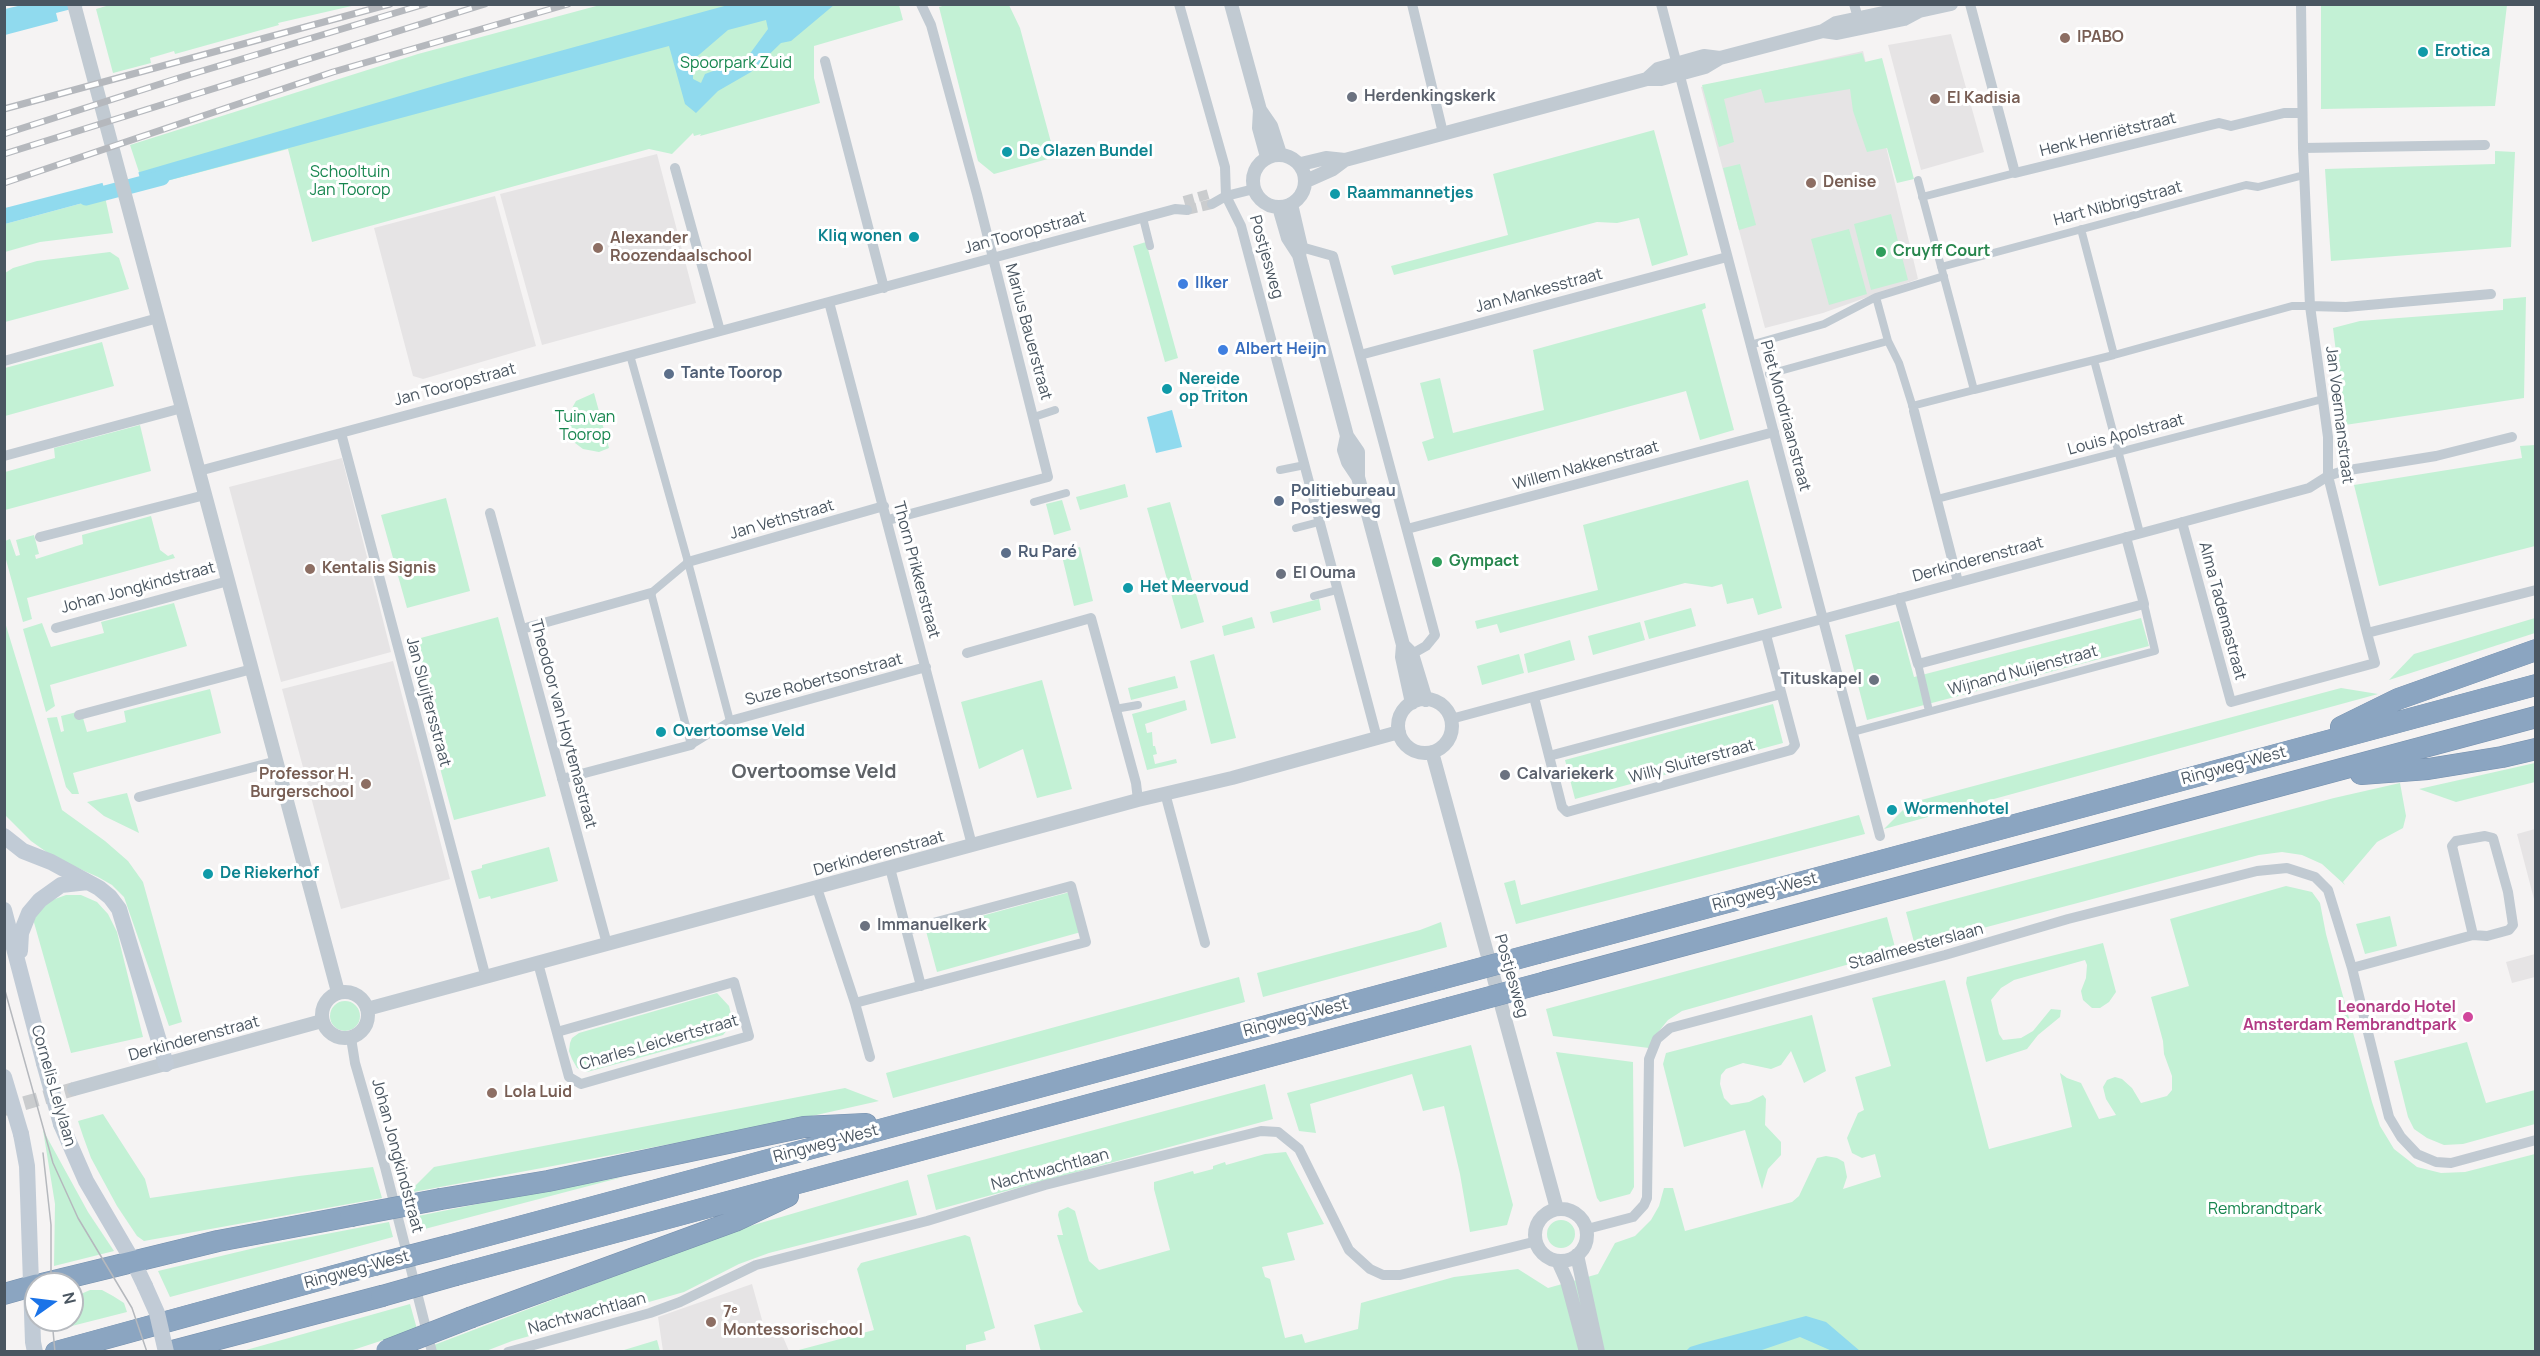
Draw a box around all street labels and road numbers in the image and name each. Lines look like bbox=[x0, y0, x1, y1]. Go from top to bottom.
street label: Henk Henriëtstraat bbox=[2038, 109, 2178, 161]
street label: Hart Nibbrigstraat bbox=[2052, 178, 2184, 230]
street label: Jan Tooropstraat bbox=[962, 208, 1088, 258]
street label: Postjesweg bbox=[1245, 213, 1287, 301]
street label: Marius Bauerstraat bbox=[1001, 262, 1055, 402]
street label: Jan Mankesstraat bbox=[1473, 265, 1605, 317]
street label: Piet Mondriaanstraat bbox=[1756, 338, 1814, 494]
street label: Jan Voermanstraat bbox=[2321, 345, 2357, 485]
street label: Jan Tooropstraat bbox=[392, 360, 518, 410]
street label: Louis Apolstraat bbox=[2066, 410, 2186, 460]
street label: Willem Nakkenstraat bbox=[1511, 437, 1661, 495]
street label: Jan Vethstraat bbox=[728, 496, 836, 544]
street label: Thorn Prikkerstraat bbox=[888, 499, 944, 641]
street label: Derkinderenstraat bbox=[1911, 533, 2045, 587]
street label: Alma Tademastraat bbox=[2194, 540, 2250, 682]
street label: Johan Jongkindstraat bbox=[59, 558, 217, 618]
street label: Theodoor van Hoytemastraat bbox=[526, 617, 600, 831]
street label: Jan Sluijtersstraat bbox=[401, 635, 455, 769]
street label: Wijnand Nuijenstraat bbox=[1946, 642, 2100, 700]
street label: Suze Robertsonstraat bbox=[743, 650, 905, 710]
street label: Willy Sluiterstraat bbox=[1627, 736, 1757, 788]
street label: Ringweg-West bbox=[2179, 743, 2289, 789]
street label: Derkinderenstraat bbox=[812, 827, 946, 881]
street label: Ringweg-West bbox=[1710, 869, 1820, 915]
street label: Staalmeesterslaan bbox=[1847, 920, 1985, 974]
street label: Postjesweg bbox=[1490, 932, 1532, 1020]
street label: Ringweg-West bbox=[1241, 995, 1351, 1041]
street label: Charles Leickertstraat bbox=[577, 1011, 741, 1075]
street label: Derkinderenstraat bbox=[127, 1012, 261, 1066]
street label: Cornelis Lelylaan bbox=[27, 1023, 79, 1149]
street label: Johan Jongkindstraat bbox=[367, 1077, 427, 1235]
street label: Ringweg-West bbox=[771, 1121, 881, 1167]
street label: Nachtwachtlaan bbox=[989, 1145, 1111, 1195]
street label: Ringweg-West bbox=[302, 1247, 412, 1293]
street label: Nachtwachtlaan bbox=[526, 1289, 648, 1339]

